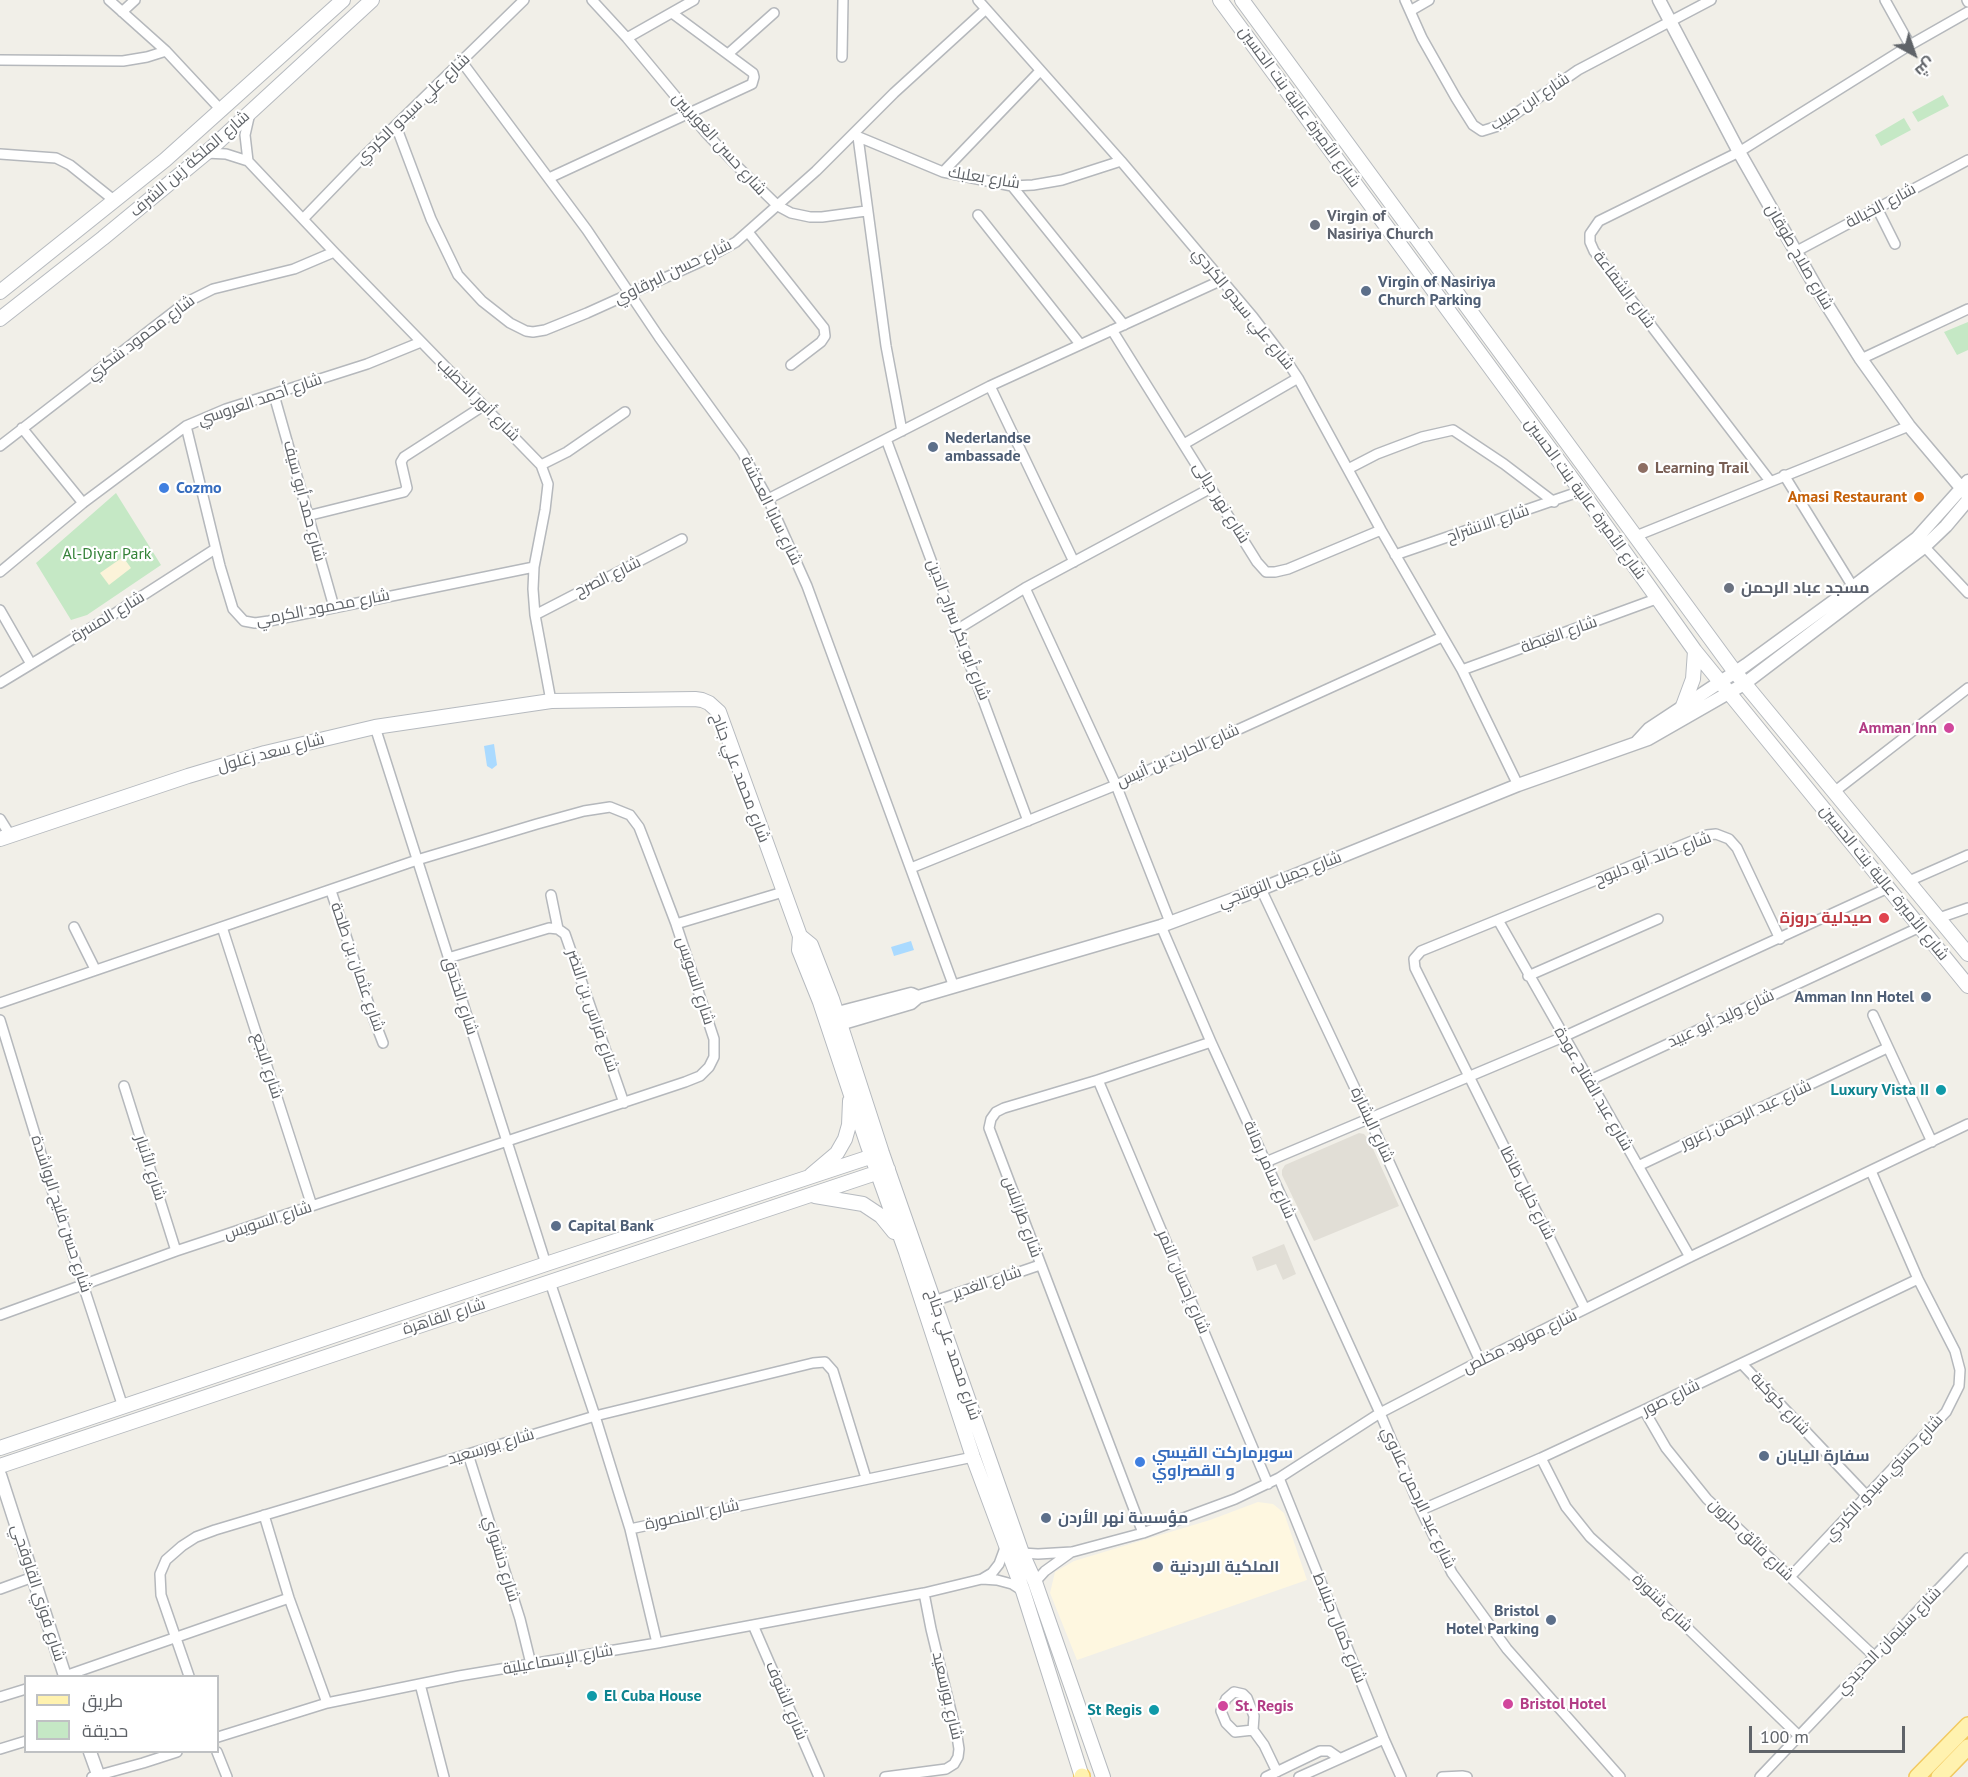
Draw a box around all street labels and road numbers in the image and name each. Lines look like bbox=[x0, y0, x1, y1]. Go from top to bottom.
street label: شارع الأميرة عالية بنت الحسين bbox=[1234, 23, 1364, 191]
street label: شارع علي سيدو الكردي bbox=[352, 50, 474, 168]
street label: شارع ابن حبيب bbox=[1487, 69, 1573, 135]
street label: شارع حسن الغويريين bbox=[668, 89, 770, 199]
street label: شارع الملكة زين الشرف bbox=[126, 107, 254, 221]
street label: شارع بعلبك bbox=[947, 163, 1021, 193]
street label: شارع الخيالة bbox=[1843, 180, 1919, 232]
street label: شارع صلاح طوقان bbox=[1761, 201, 1837, 313]
street label: شارع حسن البرقاوي bbox=[611, 235, 735, 309]
street label: شارع علي سيدو الكردي bbox=[1188, 244, 1298, 374]
street label: شارع الشفاعة bbox=[1589, 248, 1659, 332]
street label: شارع محمود شكري bbox=[83, 291, 199, 385]
street label: شارع أنور الخطيب bbox=[432, 354, 524, 446]
street label: شارع أحمد العروسي bbox=[195, 370, 325, 430]
street label: شارع الأميرة عالية بنت الحسين bbox=[1520, 415, 1650, 583]
street label: شارع حمد أبو سيف bbox=[279, 438, 329, 564]
street label: شارع سابا العكشة bbox=[736, 453, 806, 569]
street label: شارع نهر ديالى bbox=[1188, 459, 1254, 547]
street label: شارع الانشراح bbox=[1444, 501, 1532, 547]
street label: شارع الصرح bbox=[572, 553, 644, 601]
street label: شارع أبو بكر سراج الدين bbox=[922, 557, 994, 703]
street label: شارع محمود الكرمي bbox=[255, 586, 391, 630]
street label: شارع المسرة bbox=[68, 588, 148, 646]
street label: شارع الغبطة bbox=[1518, 612, 1600, 658]
street label: شارع محمد علي جناح bbox=[706, 711, 774, 845]
street label: شارع الحارث بن أنيس bbox=[1114, 720, 1242, 792]
street label: شارع سعد زغلول bbox=[215, 729, 327, 777]
street label: شارع الأميرة عالية بنت الحسين bbox=[1815, 801, 1953, 965]
street label: شارع خالد أبو دلبوح bbox=[1592, 828, 1714, 890]
street label: شارع جميل التوتنجي bbox=[1216, 848, 1344, 912]
street label: شارع عثمان بن طلحة bbox=[326, 900, 388, 1034]
street label: شارع السويس bbox=[672, 935, 718, 1027]
street label: شارع فراس بن النضر bbox=[562, 947, 622, 1075]
street label: شارع الخندق bbox=[438, 955, 482, 1037]
street label: شارع وليد أبو عبيد bbox=[1665, 986, 1777, 1052]
street label: شارع عبد الفتاح عودة bbox=[1550, 1024, 1636, 1154]
street label: شارع البجع bbox=[247, 1030, 287, 1102]
street label: شارع عبد الرحمن زعرور bbox=[1677, 1076, 1815, 1154]
street label: شارع البشارة bbox=[1346, 1084, 1398, 1166]
street label: شارع سامر رمانة bbox=[1239, 1118, 1299, 1222]
street label: شارع حسن فليح الرواشدة bbox=[26, 1133, 96, 1295]
street label: شارع الأنبار bbox=[130, 1133, 170, 1203]
street label: شارع خليل ظاظا bbox=[1495, 1143, 1559, 1243]
street label: شارع طرابلس bbox=[998, 1174, 1046, 1260]
street label: شارع السويس bbox=[222, 1198, 314, 1244]
street label: شارع إحسان النمر bbox=[1153, 1227, 1213, 1337]
street label: شارع الغدير bbox=[950, 1262, 1024, 1304]
street label: شارع محمد علي جناح bbox=[922, 1287, 984, 1423]
street label: شارع القاهرة bbox=[400, 1295, 488, 1339]
street label: شارع مولود مخلص bbox=[1460, 1306, 1580, 1378]
street label: شارع كوكبة bbox=[1746, 1369, 1814, 1439]
street label: شارع صور bbox=[1639, 1376, 1703, 1420]
street label: شارع حسني سيدو الكردي bbox=[1821, 1411, 1947, 1545]
street label: شارع عبد الرحمن علاوي bbox=[1377, 1424, 1459, 1572]
street label: شارع بورسعيد bbox=[445, 1425, 537, 1469]
street label: شارع فائق حلزون bbox=[1705, 1495, 1797, 1585]
street label: شارع المنصورة bbox=[643, 1496, 741, 1534]
street label: شارع دنشواي bbox=[479, 1514, 523, 1604]
street label: شارع فوزي القاوقجي bbox=[7, 1522, 69, 1664]
street label: شارع كمال جنبلاط bbox=[1308, 1570, 1370, 1686]
street label: شارع شتورة bbox=[1628, 1570, 1696, 1636]
street label: شارع سليمان الحديدي bbox=[1833, 1583, 1945, 1699]
street label: شارع الإسماعيلية bbox=[501, 1641, 615, 1679]
street label: شارع بورسعيد bbox=[928, 1650, 966, 1742]
street label: شارع الشوف bbox=[761, 1659, 811, 1743]

